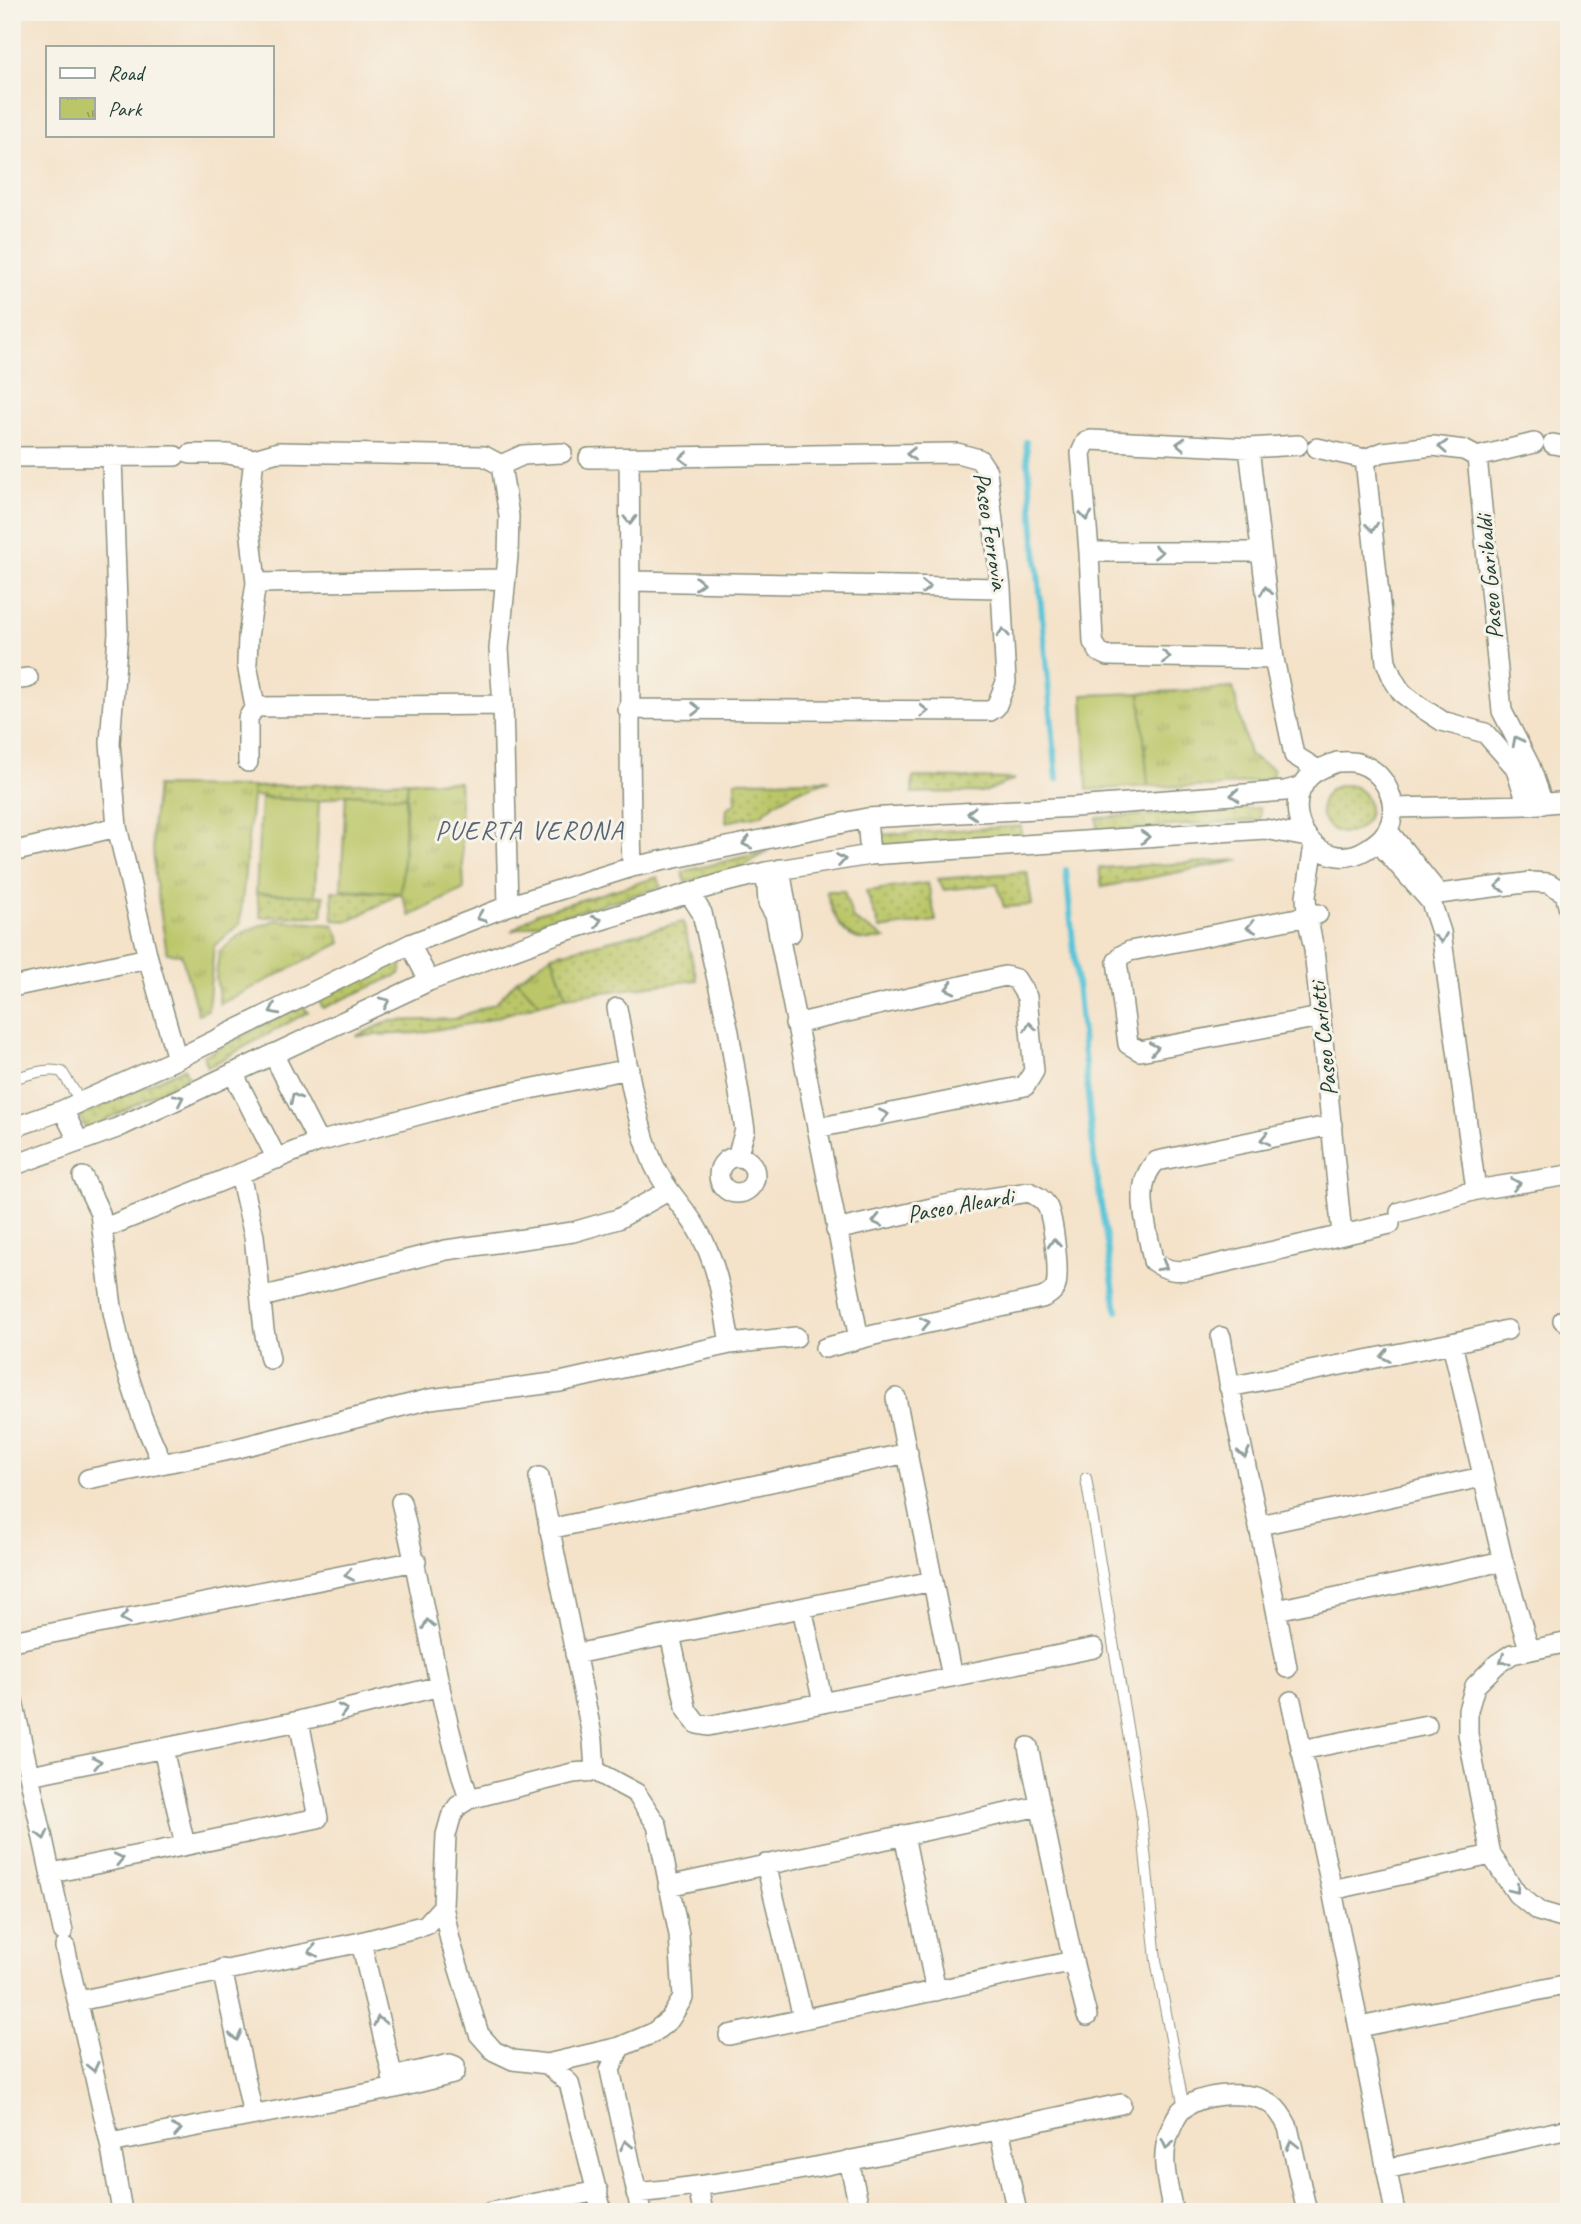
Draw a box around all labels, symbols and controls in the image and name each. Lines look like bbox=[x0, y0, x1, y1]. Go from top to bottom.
legend bbox=[46, 46, 273, 136]
text: Road bbox=[108, 60, 147, 86]
text: Park bbox=[108, 96, 143, 122]
one-way arrow bbox=[1175, 437, 1186, 452]
one-way arrow bbox=[1437, 440, 1448, 455]
one-way arrow bbox=[906, 446, 916, 462]
one-way arrow bbox=[678, 450, 689, 466]
street label: Paseo Ferrovia bbox=[967, 470, 1015, 593]
one-way arrow bbox=[1078, 511, 1093, 522]
street label: Paseo Garibaldi bbox=[1468, 511, 1509, 640]
one-way arrow bbox=[622, 515, 638, 526]
one-way arrow bbox=[1365, 522, 1380, 533]
one-way arrow bbox=[1153, 544, 1163, 560]
one-way arrow bbox=[694, 575, 705, 590]
one-way arrow bbox=[921, 579, 932, 595]
one-way arrow bbox=[1259, 585, 1274, 597]
one-way arrow bbox=[996, 627, 1011, 638]
one-way arrow bbox=[1161, 649, 1172, 665]
one-way arrow bbox=[692, 701, 702, 717]
one-way arrow bbox=[919, 703, 930, 719]
one-way arrow bbox=[1511, 736, 1525, 748]
one-way arrow bbox=[1229, 787, 1240, 802]
one-way arrow bbox=[966, 805, 977, 820]
district label: PUERTA VERONA bbox=[435, 814, 625, 847]
one-way arrow bbox=[1140, 829, 1151, 844]
one-way arrow bbox=[741, 835, 753, 849]
one-way arrow bbox=[835, 853, 847, 868]
one-way arrow bbox=[1495, 878, 1506, 893]
one-way arrow bbox=[476, 908, 488, 922]
one-way arrow bbox=[591, 915, 603, 930]
one-way arrow bbox=[1245, 919, 1257, 934]
one-way arrow bbox=[1433, 932, 1448, 944]
street label: Paseo Carlotti bbox=[1302, 977, 1344, 1098]
one-way arrow bbox=[944, 980, 956, 994]
one-way arrow bbox=[377, 996, 390, 1010]
one-way arrow bbox=[269, 1002, 281, 1016]
one-way arrow bbox=[1023, 1021, 1038, 1032]
one-way arrow bbox=[1148, 1042, 1160, 1057]
one-way arrow bbox=[172, 1093, 184, 1107]
one-way arrow bbox=[290, 1093, 304, 1105]
one-way arrow bbox=[878, 1109, 890, 1124]
one-way arrow bbox=[1259, 1131, 1271, 1146]
one-way arrow bbox=[1510, 1177, 1522, 1192]
street label: Paseo Aleardi bbox=[905, 1180, 1019, 1229]
one-way arrow bbox=[871, 1212, 883, 1227]
one-way arrow bbox=[1046, 1237, 1061, 1248]
one-way arrow bbox=[1156, 1257, 1169, 1271]
one-way arrow bbox=[919, 1317, 931, 1332]
one-way arrow bbox=[1379, 1348, 1391, 1363]
one-way arrow bbox=[1236, 1447, 1250, 1459]
one-way arrow bbox=[343, 1567, 355, 1582]
one-way arrow bbox=[119, 1609, 131, 1624]
one-way arrow bbox=[421, 1618, 436, 1630]
one-way arrow bbox=[1499, 1652, 1512, 1664]
one-way arrow bbox=[337, 1704, 349, 1718]
one-way arrow bbox=[91, 1755, 103, 1770]
one-way arrow bbox=[35, 1829, 49, 1841]
one-way arrow bbox=[113, 1853, 125, 1867]
one-way arrow bbox=[1506, 1881, 1519, 1893]
one-way arrow bbox=[307, 1943, 319, 1958]
one-way arrow bbox=[373, 2016, 388, 2028]
one-way arrow bbox=[228, 2030, 243, 2042]
one-way arrow bbox=[85, 2061, 100, 2073]
one-way arrow bbox=[171, 2123, 183, 2138]
one-way arrow bbox=[1161, 2138, 1175, 2150]
one-way arrow bbox=[620, 2139, 635, 2151]
one-way arrow bbox=[1285, 2139, 1300, 2151]

